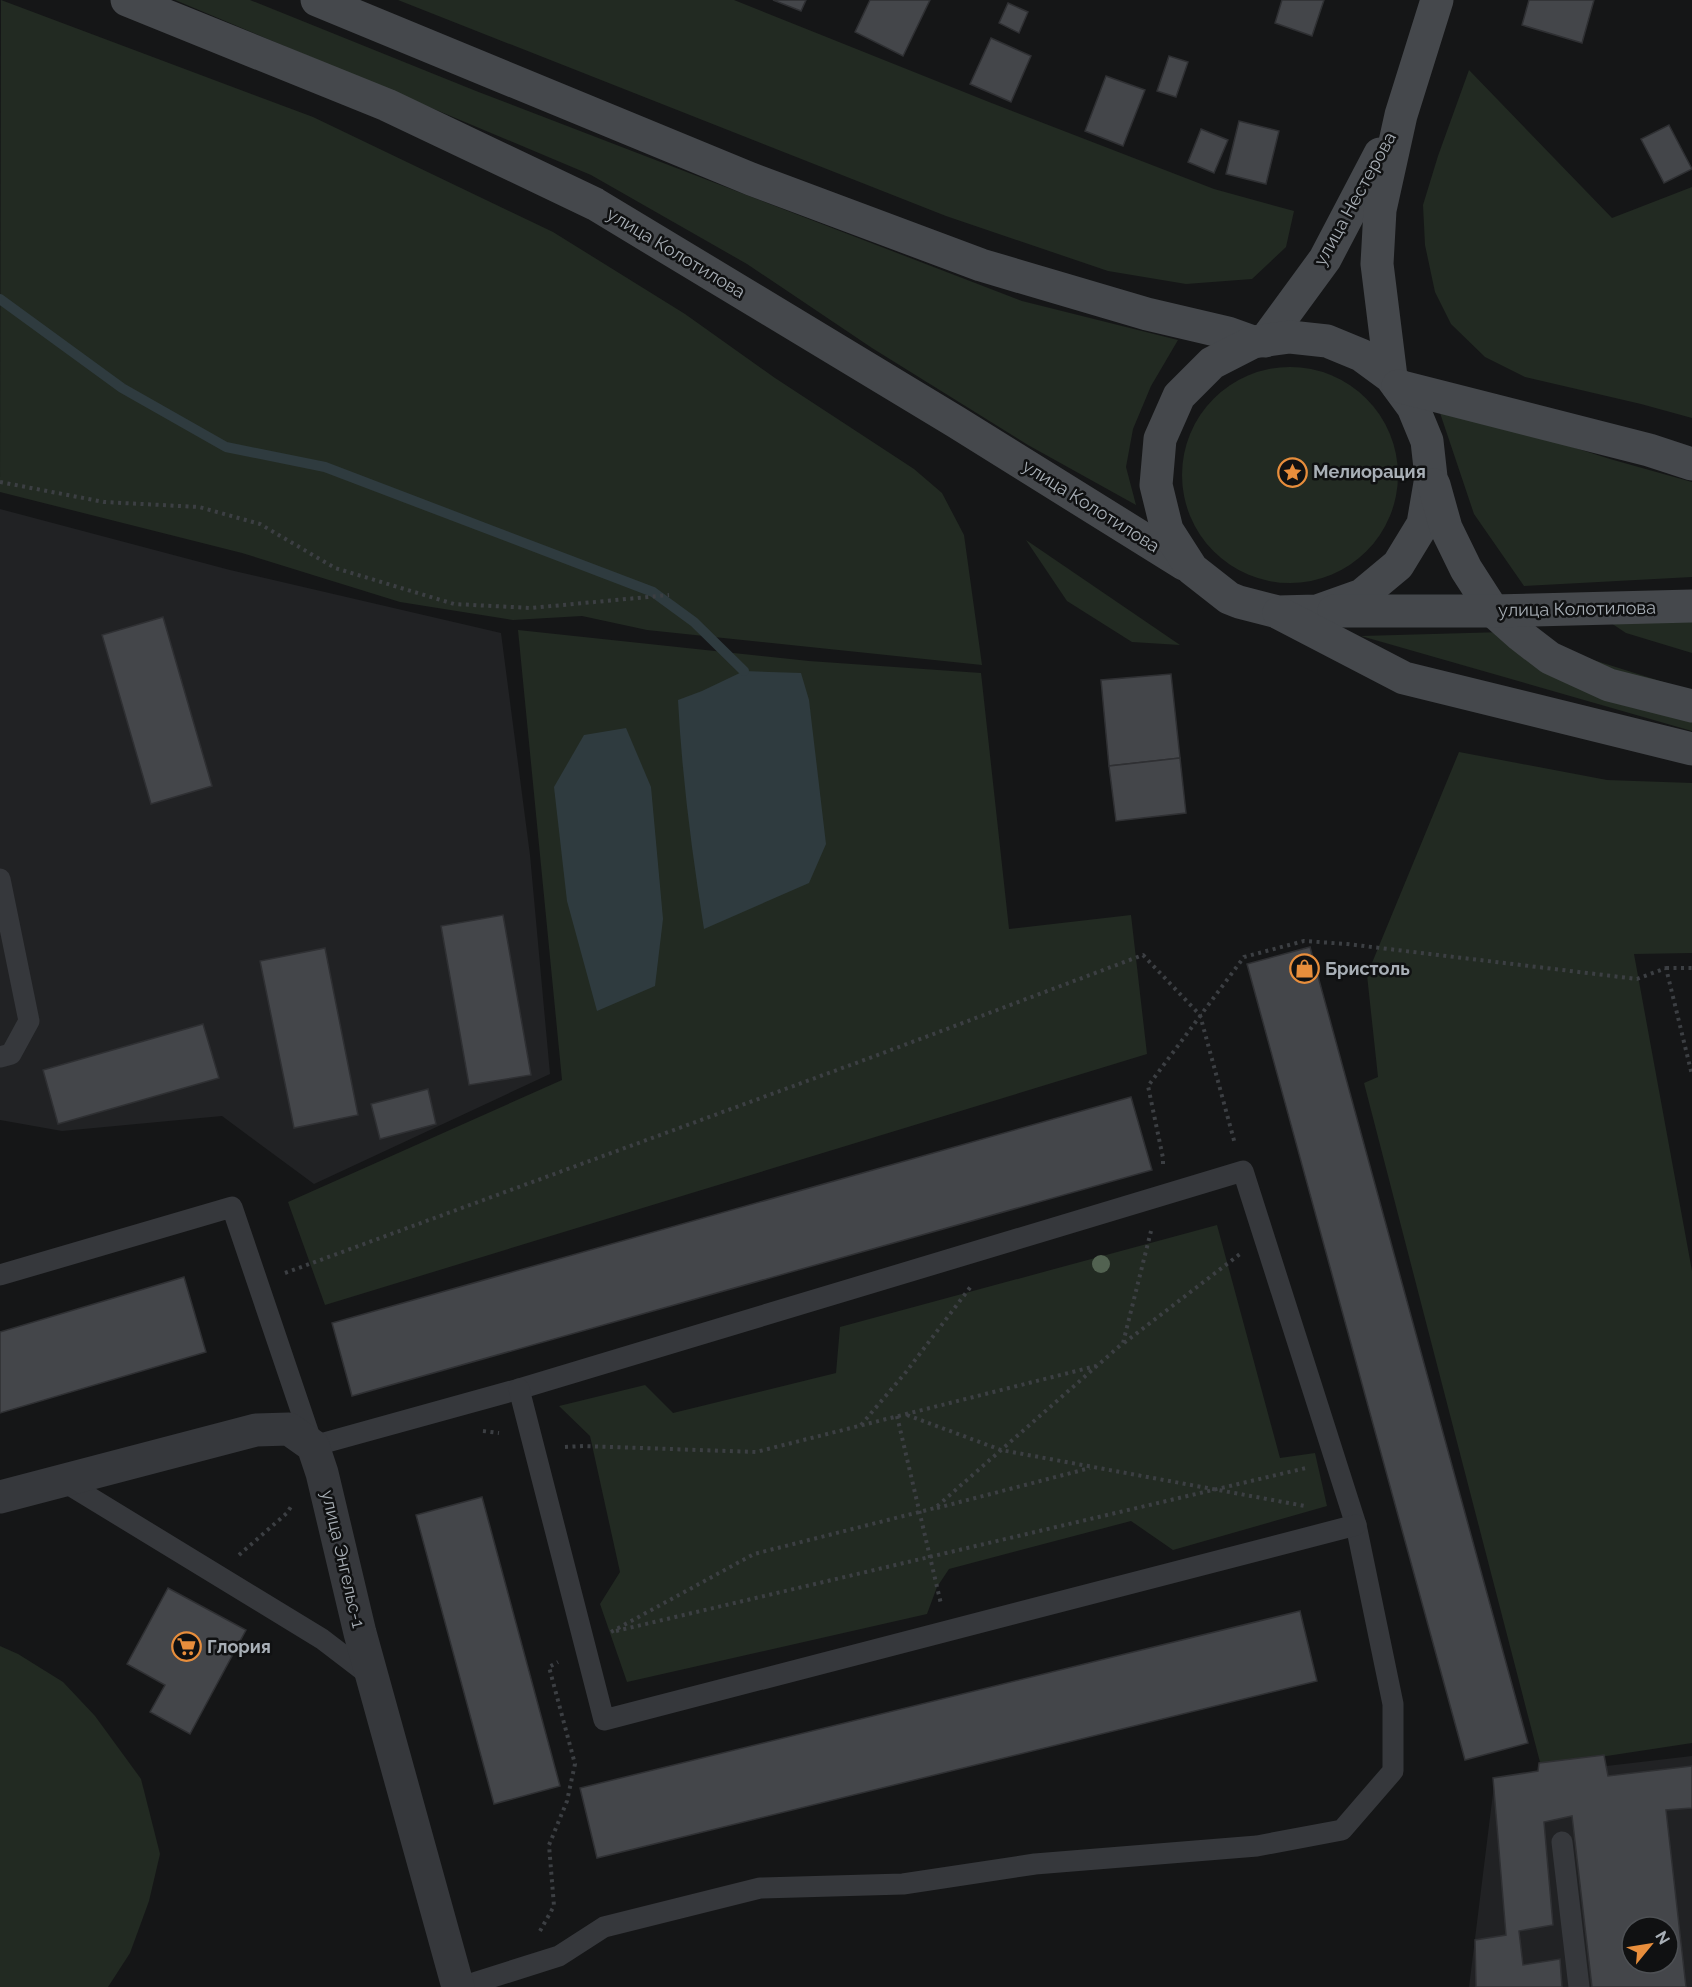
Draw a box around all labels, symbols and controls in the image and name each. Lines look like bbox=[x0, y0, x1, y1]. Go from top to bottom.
street label: улица Нестерова bbox=[1309, 128, 1400, 269]
street label: улица Колотилова bbox=[603, 203, 749, 302]
street label: улица Колотилова bbox=[1019, 455, 1164, 556]
place icon: Мелиорация bbox=[1276, 456, 1308, 488]
place label: Мелиорация bbox=[1313, 461, 1426, 482]
street label: улица Колотилова bbox=[1498, 597, 1656, 620]
shop icon: Бристоль bbox=[1288, 953, 1320, 985]
place label: Бристоль bbox=[1325, 958, 1410, 979]
street label: улица Энгельс-1 bbox=[317, 1488, 370, 1630]
supermarket icon: Глория bbox=[170, 1631, 202, 1663]
place label: Глория bbox=[207, 1636, 271, 1657]
north arrow bbox=[1620, 1915, 1680, 1975]
text: N bbox=[1651, 1928, 1674, 1948]

